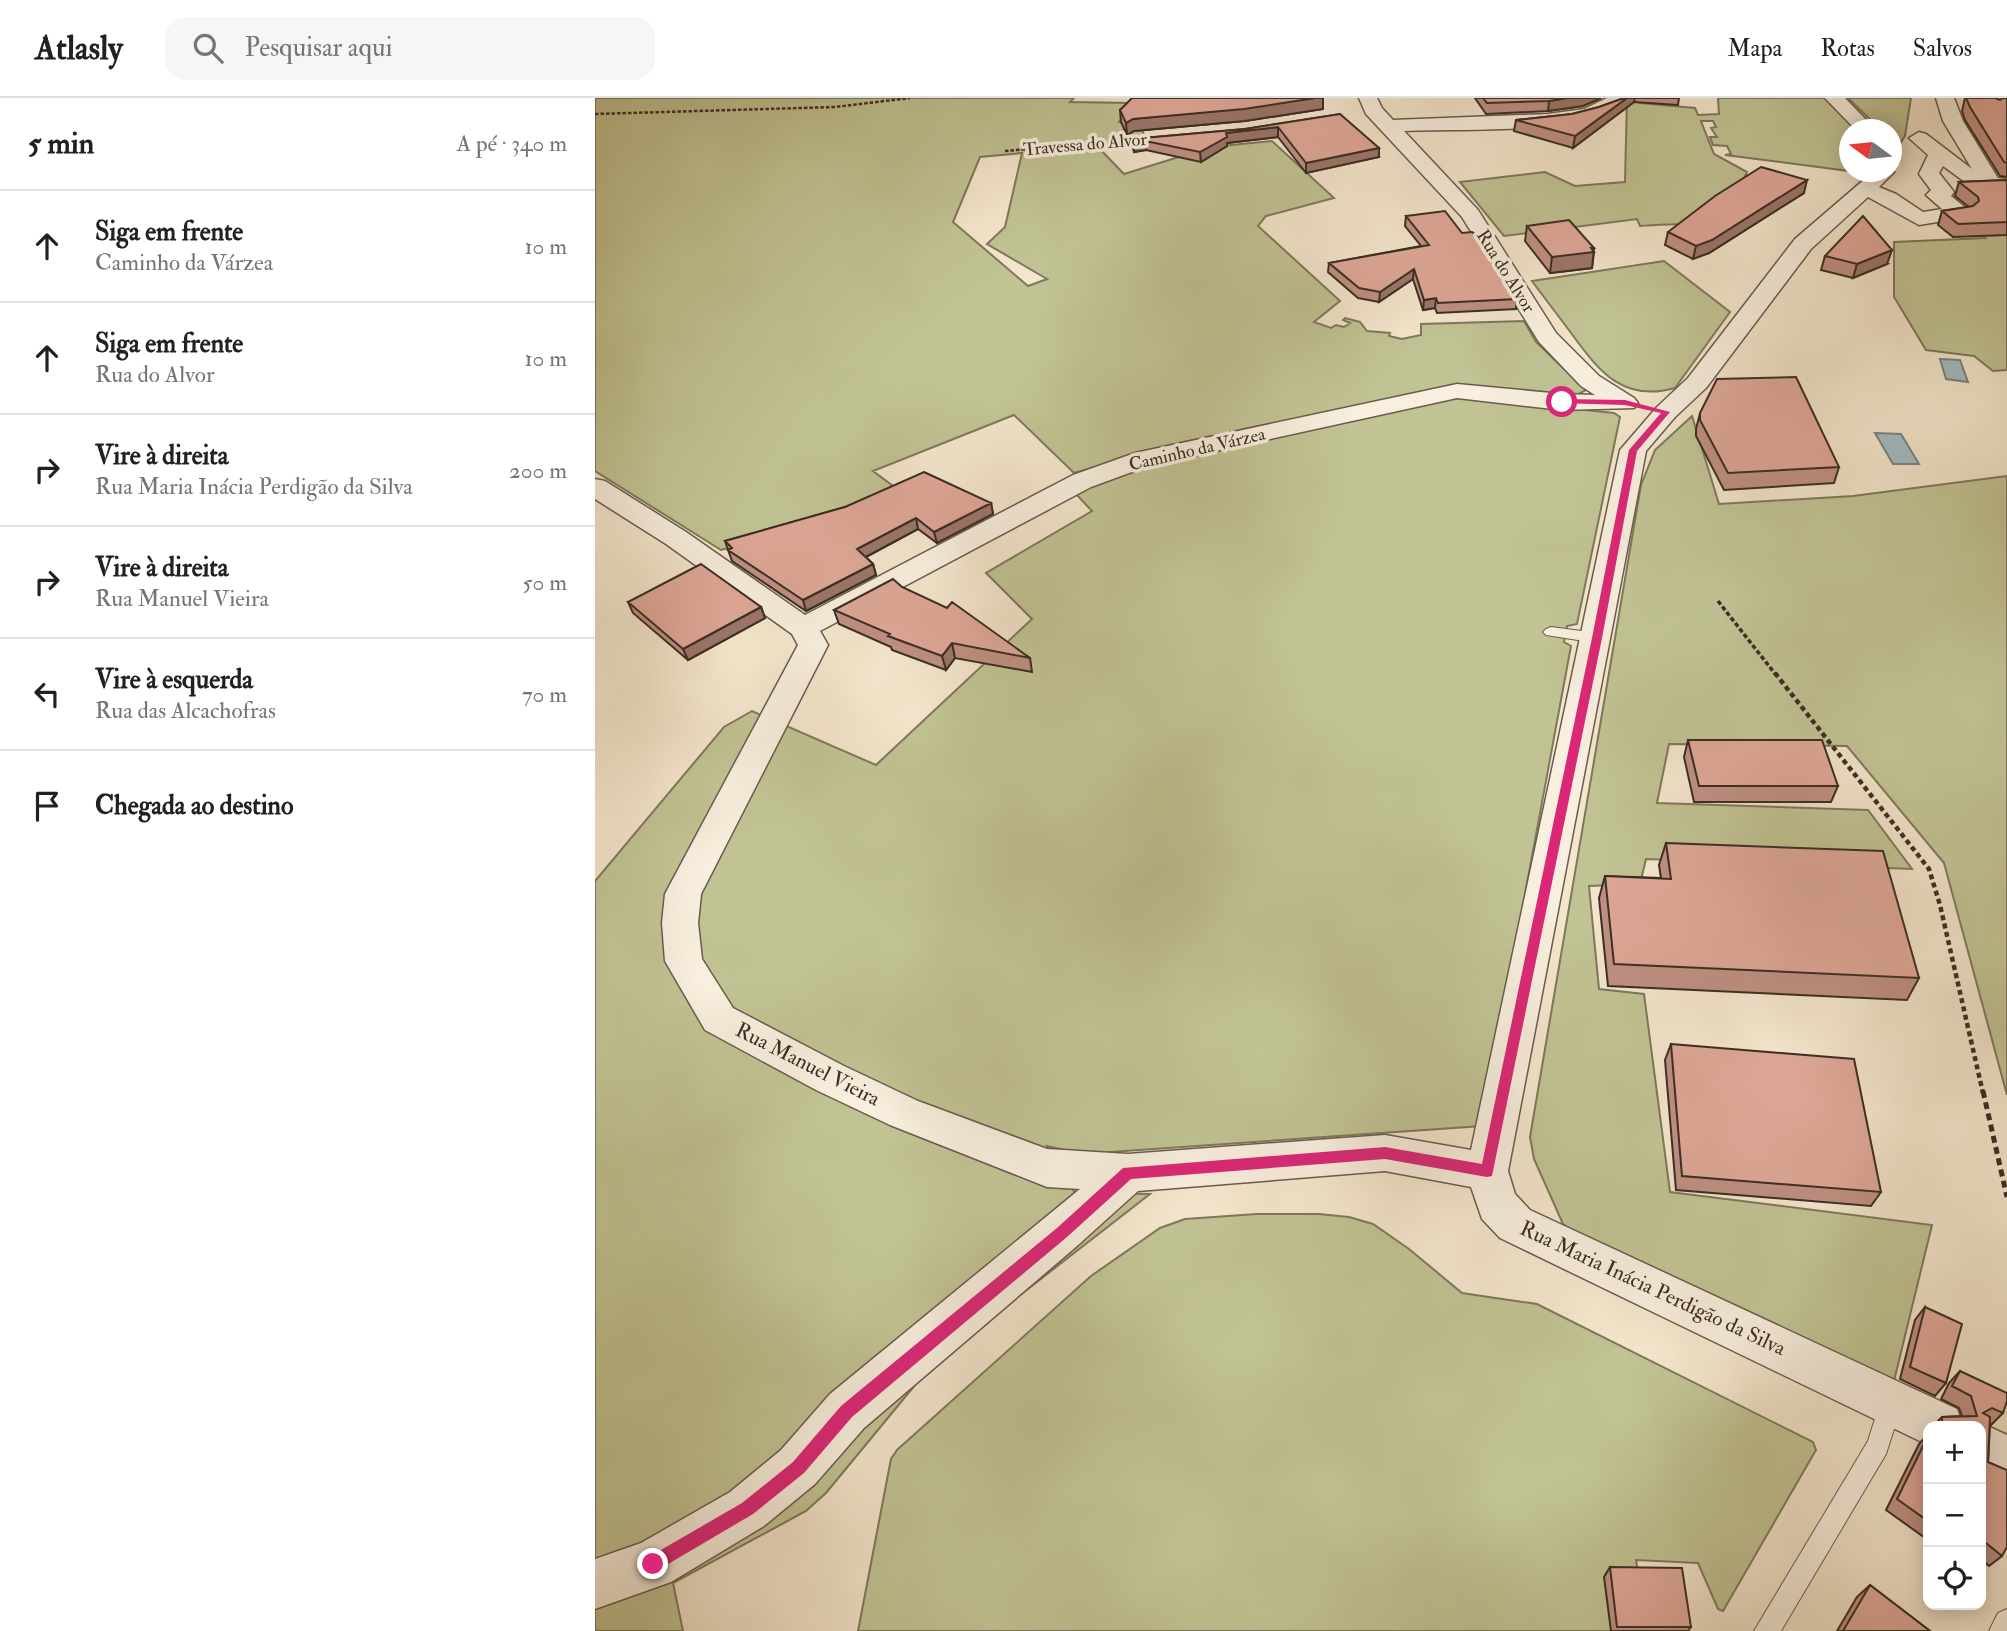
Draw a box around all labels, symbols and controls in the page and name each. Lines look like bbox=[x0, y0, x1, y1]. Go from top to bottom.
search box bbox=[165, 17, 655, 80]
text: Atlasly bbox=[35, 28, 123, 69]
icon: search bbox=[189, 29, 227, 67]
text: Pesquisar aqui bbox=[245, 32, 392, 64]
text: Mapa bbox=[1727, 33, 1782, 64]
text: Rotas bbox=[1820, 33, 1875, 64]
text: Salvos bbox=[1913, 33, 1972, 64]
north arrow bbox=[1839, 119, 1902, 182]
text: 5 min bbox=[28, 125, 94, 162]
street label: Travessa do Alvor bbox=[1022, 128, 1148, 161]
text: A pé · 340 m bbox=[456, 129, 567, 158]
text: Siga em frente bbox=[95, 216, 243, 248]
street label: Rua do Alvor bbox=[1471, 226, 1540, 317]
icon: ahead bbox=[28, 227, 66, 265]
text: 10 m bbox=[524, 232, 567, 261]
text: Caminho da Várzea bbox=[95, 248, 273, 277]
text: Siga em frente bbox=[95, 328, 243, 360]
icon: ahead bbox=[28, 339, 66, 377]
text: 10 m bbox=[524, 344, 567, 373]
text: Rua do Alvor bbox=[95, 360, 214, 389]
route start bbox=[1546, 386, 1577, 417]
street label: Caminho da Várzea bbox=[1127, 422, 1268, 476]
text: Vire à direita bbox=[95, 440, 228, 472]
icon: right bbox=[28, 451, 66, 489]
text: 200 m bbox=[509, 456, 567, 485]
text: Rua Maria Inácia Perdigão da Silva bbox=[95, 472, 413, 501]
text: Vire à direita bbox=[95, 552, 228, 584]
icon: right bbox=[28, 563, 66, 601]
text: 50 m bbox=[523, 568, 567, 597]
text: Rua Manuel Vieira bbox=[95, 584, 269, 613]
text: Vire à esquerda bbox=[95, 664, 253, 696]
icon: left bbox=[28, 675, 66, 713]
text: 70 m bbox=[522, 680, 567, 709]
text: Rua das Alcachofras bbox=[95, 696, 276, 725]
icon: arrive bbox=[28, 787, 66, 825]
text: Chegada ao destino bbox=[95, 790, 293, 822]
street label: Rua Manuel Vieira bbox=[731, 1016, 885, 1113]
street label: Rua Maria Inácia Perdigão da Silva bbox=[1516, 1215, 1790, 1362]
map controls bbox=[1923, 1421, 1986, 1610]
button: + bbox=[1923, 1421, 1986, 1484]
button: − bbox=[1923, 1484, 1986, 1547]
button: locate bbox=[1923, 1547, 1986, 1610]
route end bbox=[637, 1548, 668, 1579]

